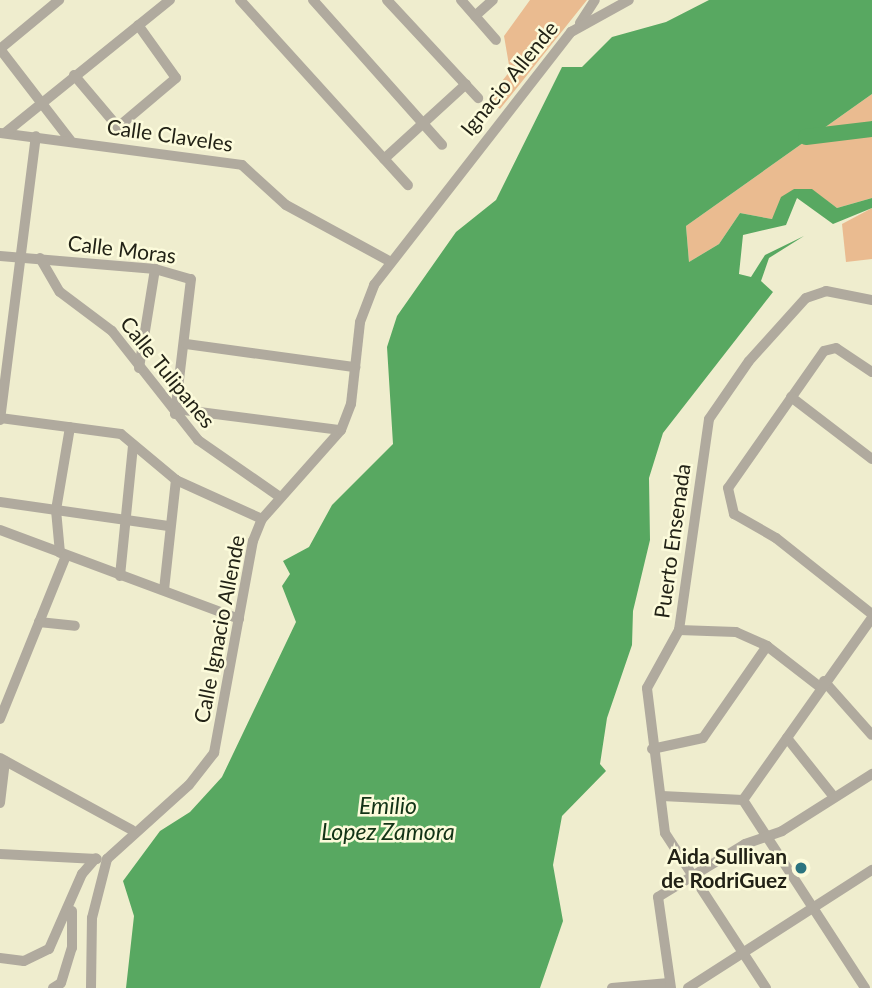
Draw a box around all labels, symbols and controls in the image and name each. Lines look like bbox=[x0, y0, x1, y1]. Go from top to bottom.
street label: Ignacio Allende bbox=[455, 15, 563, 141]
street label: Calle Claveles bbox=[105, 114, 235, 156]
street label: Calle Moras bbox=[66, 230, 178, 268]
street label: Calle Tulipanes bbox=[115, 311, 221, 433]
street label: Puerto Ensenada bbox=[649, 462, 695, 620]
street label: Calle Ignacio Allende bbox=[188, 533, 250, 725]
water label: Emilio Lopez Zamora bbox=[321, 791, 455, 845]
place label: Aida Sullivan de RodriGuez bbox=[661, 843, 787, 893]
marker: Aida Sullivan de RodriGuez bbox=[793, 860, 809, 876]

